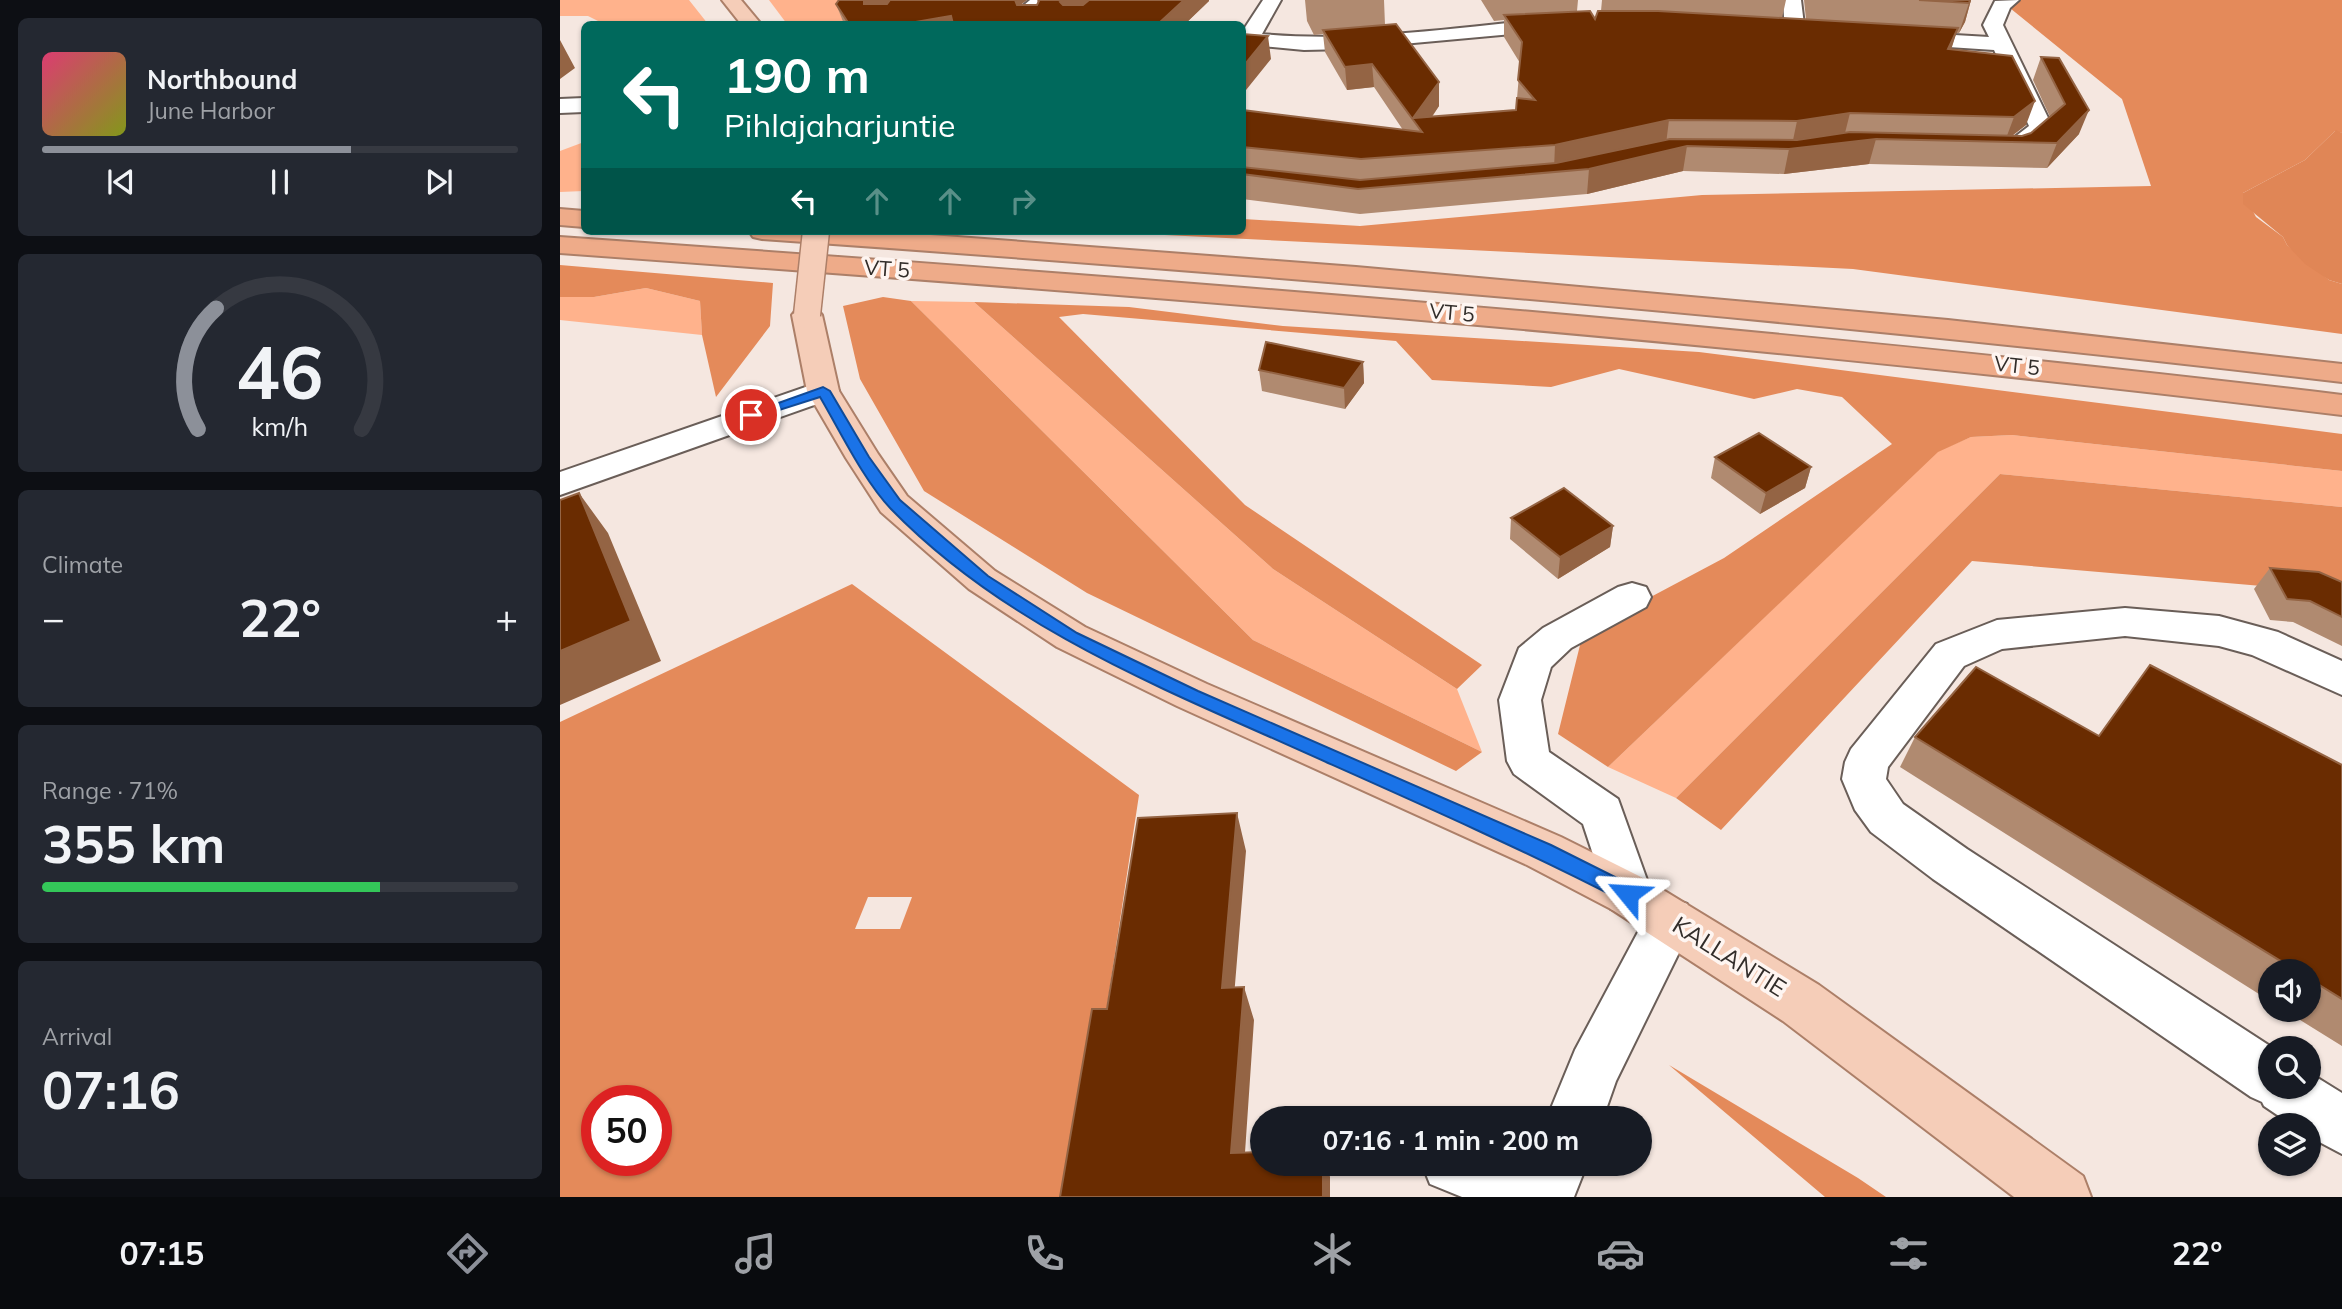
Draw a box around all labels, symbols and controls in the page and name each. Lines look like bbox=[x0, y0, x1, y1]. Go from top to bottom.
text: 190 m bbox=[724, 44, 870, 105]
icon: left bbox=[609, 49, 700, 140]
text: Northbound bbox=[147, 63, 297, 96]
text: June Harbor bbox=[147, 96, 275, 125]
text: Pihlajaharjuntie bbox=[724, 105, 955, 145]
icon: previous bbox=[102, 163, 140, 201]
icon: pause bbox=[261, 163, 299, 201]
icon: next bbox=[420, 163, 458, 201]
icon: left bbox=[785, 182, 823, 220]
icon: ahead bbox=[858, 182, 896, 220]
icon: ahead bbox=[931, 182, 969, 220]
icon: right bbox=[1004, 182, 1042, 220]
street label: VT 5 bbox=[863, 253, 911, 283]
street label: VT 5 bbox=[1428, 297, 1476, 327]
text: 46 bbox=[236, 326, 324, 417]
street label: VT 5 bbox=[1993, 350, 2041, 380]
pin bbox=[721, 385, 781, 445]
icon: arrive bbox=[732, 396, 770, 434]
text: km/h bbox=[252, 410, 308, 441]
text: Climate bbox=[42, 550, 123, 579]
text: 22° bbox=[239, 585, 321, 650]
text: − bbox=[42, 594, 65, 642]
text: + bbox=[495, 594, 518, 642]
text: Range · 71% bbox=[42, 776, 178, 805]
text: 355 km bbox=[42, 811, 225, 876]
position arrow bbox=[1591, 857, 1665, 931]
street label: KALLANTIE bbox=[1667, 909, 1792, 1003]
map controls bbox=[2258, 959, 2321, 1176]
button: sound bbox=[2258, 959, 2321, 1022]
text: Arrival bbox=[42, 1022, 112, 1051]
button: search bbox=[2258, 1036, 2321, 1099]
text: 07:16 bbox=[42, 1057, 180, 1122]
speed limit sign: 50 bbox=[581, 1085, 672, 1176]
button: layers bbox=[2258, 1113, 2321, 1176]
text: 07:16 · 1 min · 200 m bbox=[1323, 1124, 1579, 1157]
icon: directions bbox=[443, 1229, 492, 1278]
icon: music bbox=[731, 1229, 780, 1278]
icon: phone bbox=[1020, 1229, 1069, 1278]
icon: climate bbox=[1308, 1229, 1357, 1278]
icon: car bbox=[1596, 1229, 1645, 1278]
icon: filters bbox=[1884, 1229, 1933, 1278]
text: 07:15 bbox=[120, 1233, 204, 1273]
text: 22° bbox=[2172, 1233, 2222, 1273]

